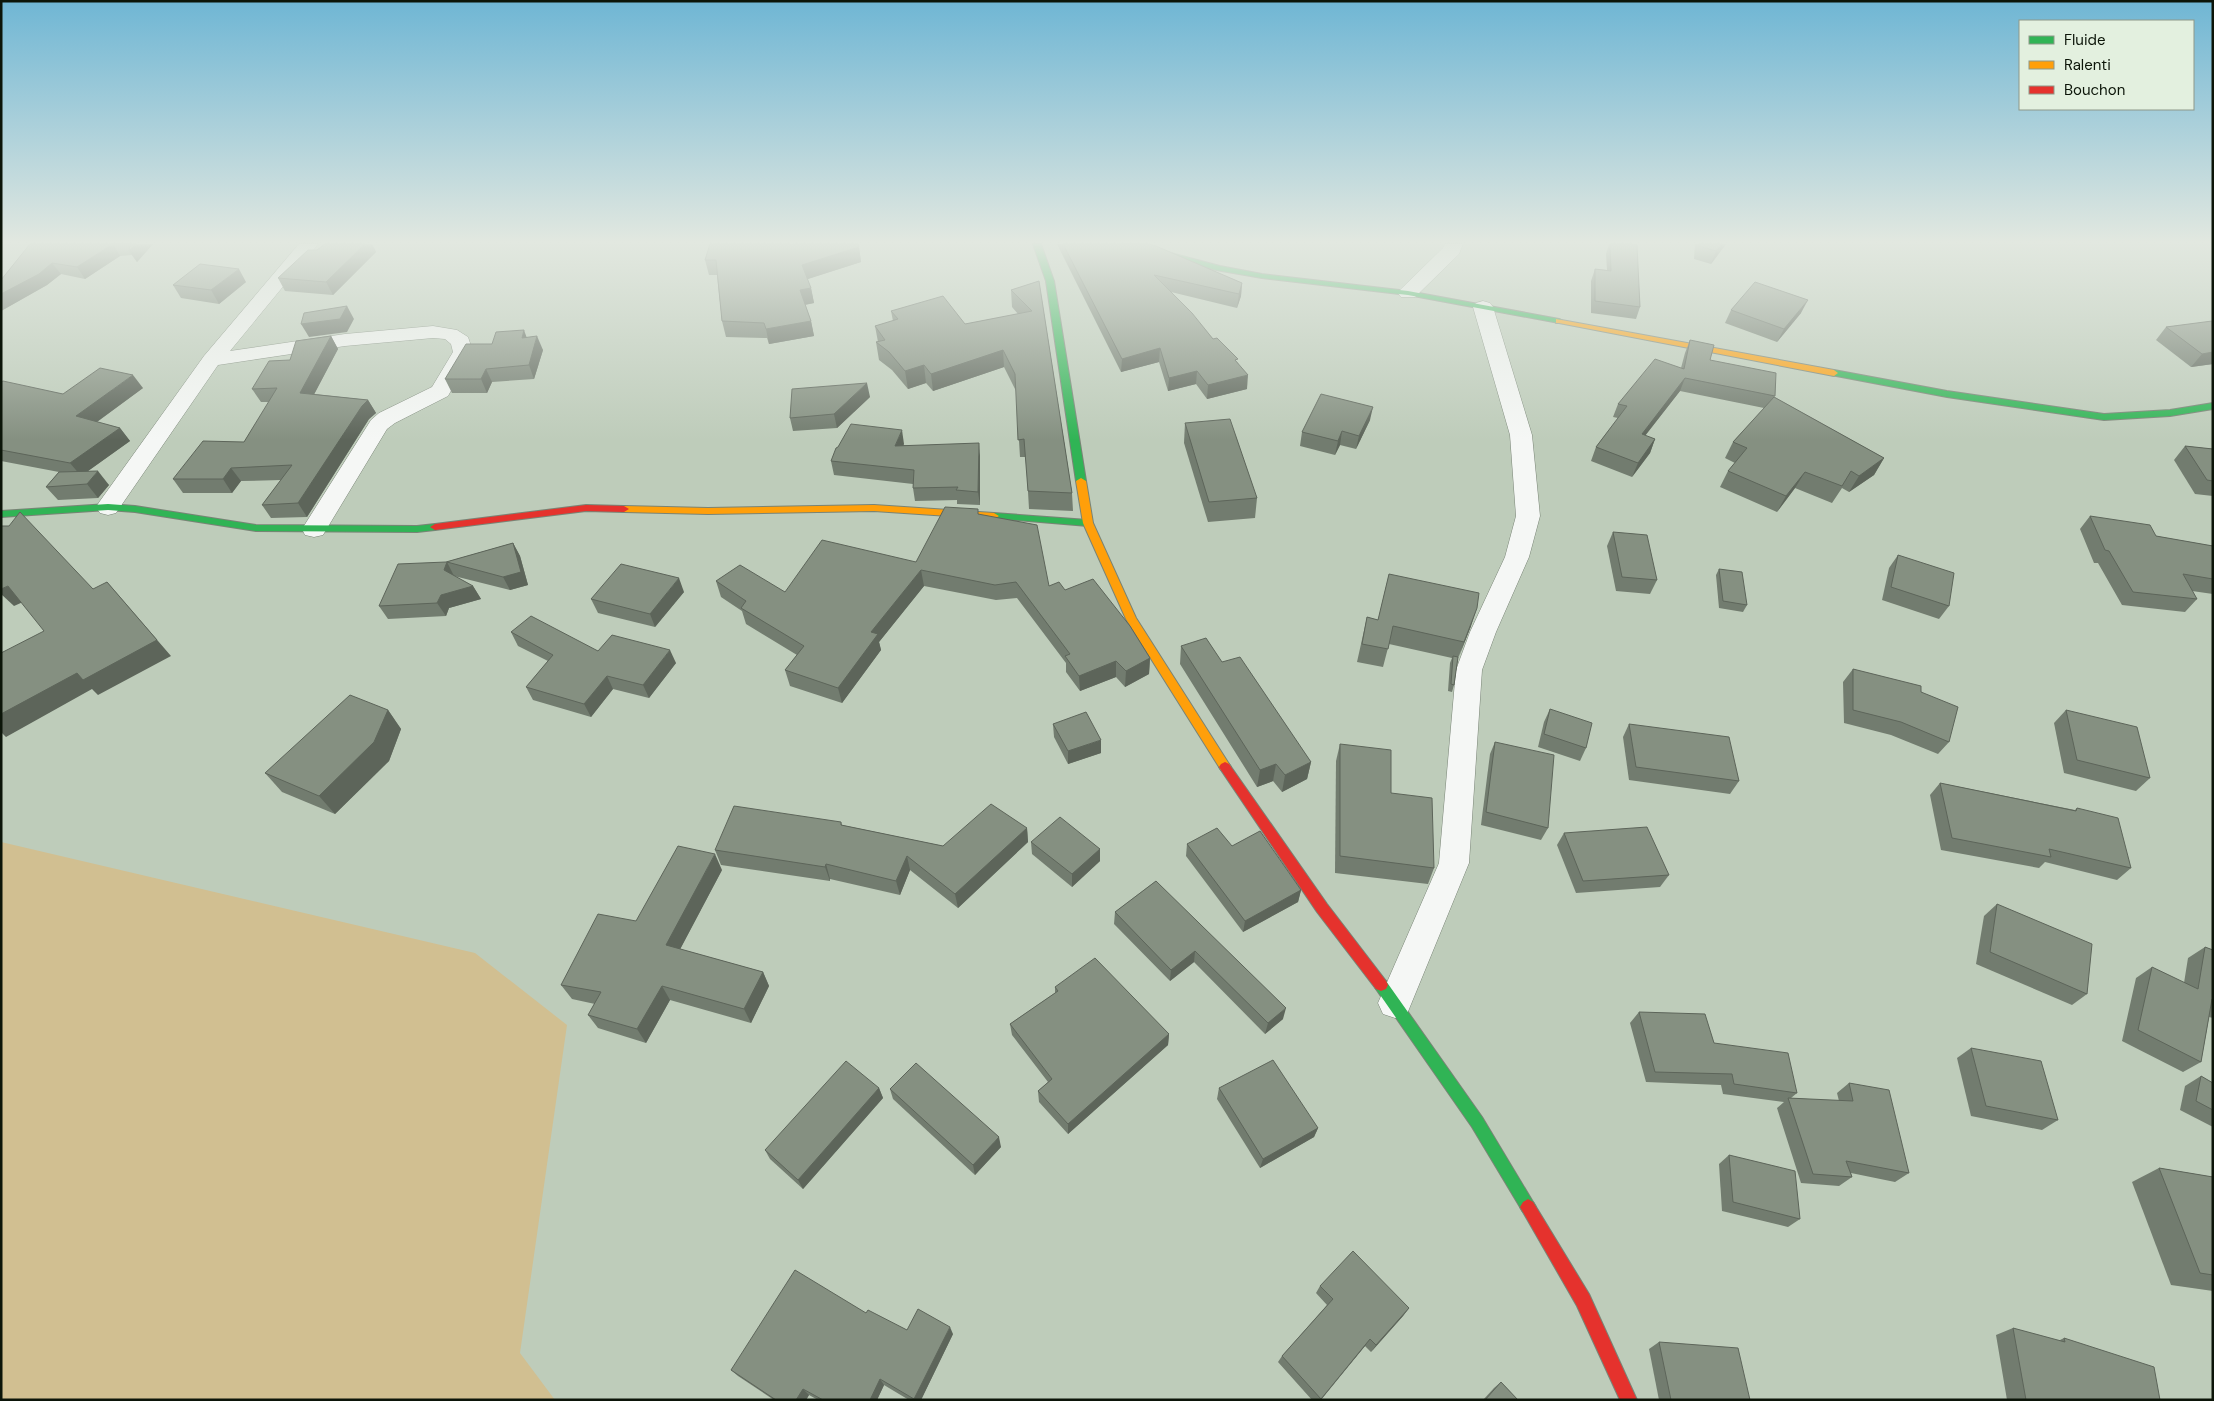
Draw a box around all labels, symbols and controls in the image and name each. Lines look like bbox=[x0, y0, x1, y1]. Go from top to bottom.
legend bbox=[2019, 20, 2194, 110]
text: Fluide bbox=[2064, 30, 2106, 50]
text: Ralenti bbox=[2064, 55, 2111, 75]
text: Bouchon bbox=[2064, 80, 2125, 100]

